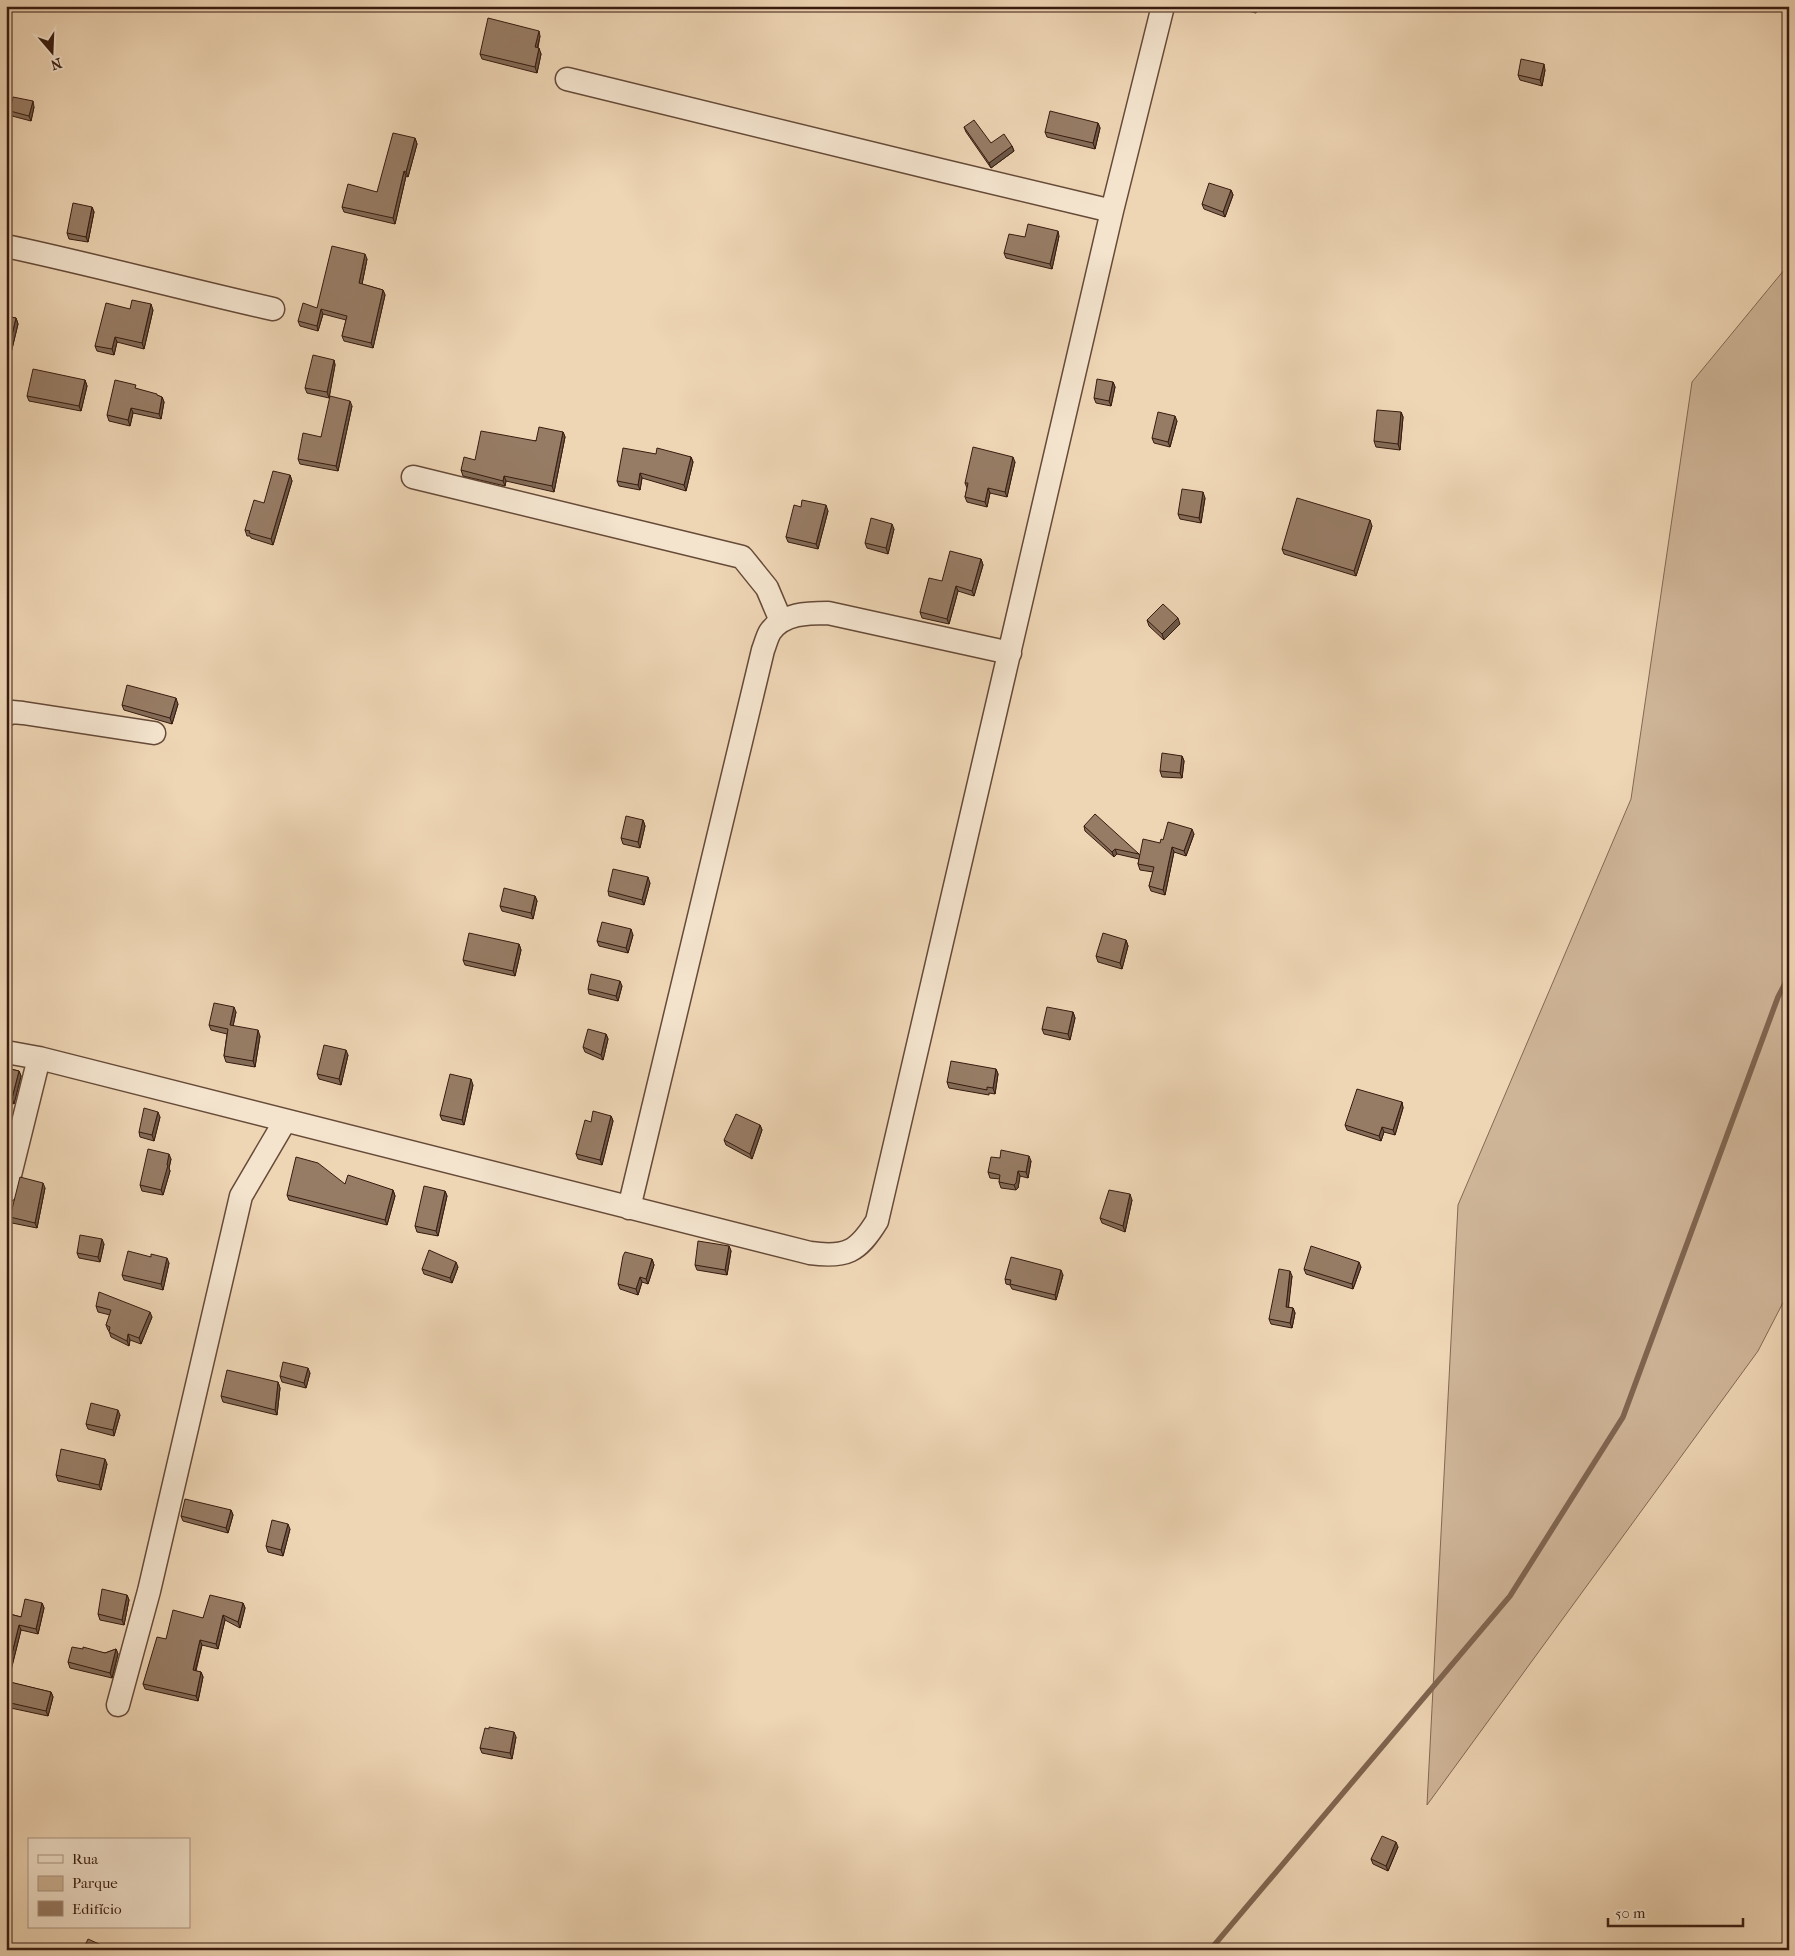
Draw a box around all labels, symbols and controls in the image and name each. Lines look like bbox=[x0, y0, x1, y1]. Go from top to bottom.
north arrow bbox=[28, 28, 78, 78]
text: N bbox=[48, 54, 64, 74]
legend bbox=[28, 1838, 190, 1928]
text: Rua bbox=[72, 1850, 99, 1868]
text: Parque bbox=[72, 1874, 118, 1892]
scale bar bbox=[1608, 1896, 1742, 1928]
text: Edifício bbox=[72, 1900, 122, 1918]
text: 50 m bbox=[1615, 1904, 1646, 1922]

